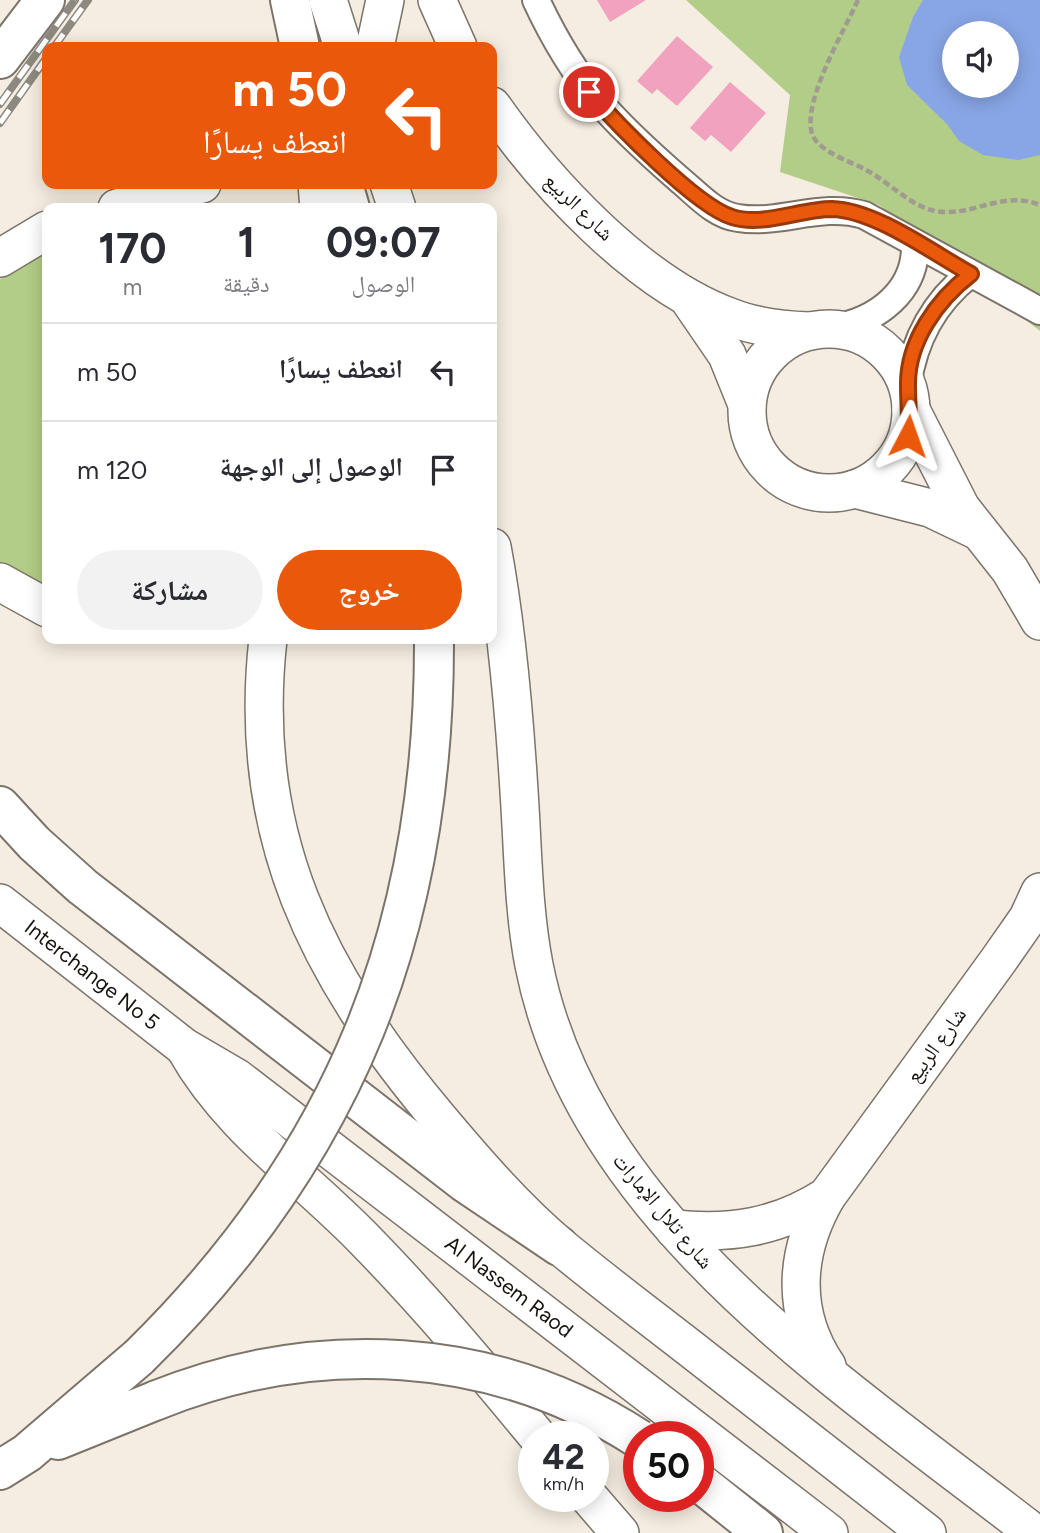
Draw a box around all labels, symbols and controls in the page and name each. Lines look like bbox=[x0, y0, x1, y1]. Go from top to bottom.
map controls bbox=[942, 21, 1019, 98]
button: sound bbox=[942, 21, 1019, 98]
text: 50 m bbox=[232, 59, 347, 118]
pin bbox=[559, 62, 619, 122]
icon: left bbox=[371, 70, 462, 161]
icon: arrive bbox=[570, 73, 608, 111]
text: انعطف يسارًا bbox=[203, 123, 347, 161]
street label: شارع الربيع bbox=[539, 168, 619, 246]
text: 1 bbox=[237, 217, 255, 268]
text: 09:07 bbox=[326, 217, 441, 268]
text: 170 bbox=[98, 223, 167, 274]
text: دقيقة bbox=[223, 270, 270, 298]
text: الوصول bbox=[351, 270, 415, 298]
text: m bbox=[123, 273, 142, 301]
text: انعطف يسارًا bbox=[279, 353, 403, 385]
icon: left bbox=[424, 353, 462, 391]
text: 50 m bbox=[77, 356, 137, 388]
position arrow bbox=[871, 399, 945, 473]
text: الوصول إلى الوجهة bbox=[220, 451, 403, 483]
icon: arrive bbox=[424, 451, 462, 489]
text: 120 m bbox=[77, 454, 148, 486]
button: مشاركة bbox=[77, 550, 263, 630]
button: خروج bbox=[277, 550, 462, 630]
street label: Interchange No 5 bbox=[20, 914, 165, 1035]
street label: شارع الربيع bbox=[900, 1002, 972, 1088]
street label: شارع تلال الإمارات bbox=[607, 1148, 719, 1274]
street label: Al Nassem Raod bbox=[441, 1230, 578, 1343]
speed limit sign: 50 bbox=[623, 1421, 714, 1512]
text: 42 bbox=[542, 1436, 585, 1478]
text: km/h bbox=[543, 1473, 584, 1495]

